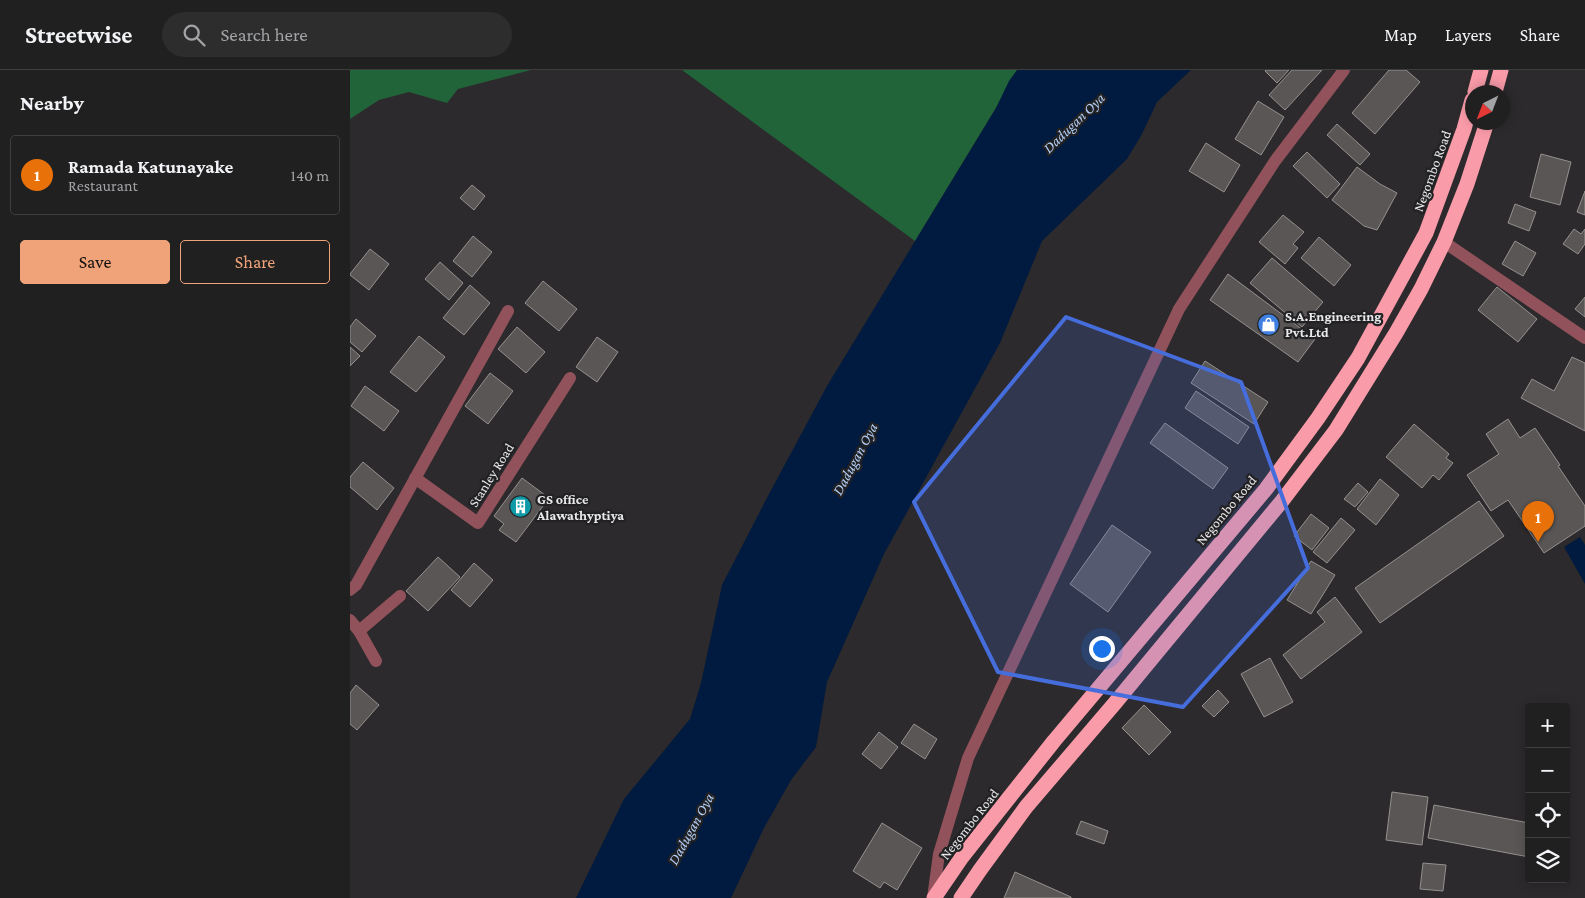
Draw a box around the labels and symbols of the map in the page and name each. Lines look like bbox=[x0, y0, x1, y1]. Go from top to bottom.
north arrow bbox=[1465, 85, 1510, 130]
water label: Dadugan Oya bbox=[1040, 90, 1109, 157]
street label: Negombo Road bbox=[1410, 128, 1454, 214]
place label: S.A.Engineering Pvt.Ltd bbox=[1285, 308, 1381, 340]
shop icon: S.A.Engineering Pvt.Ltd bbox=[1257, 312, 1281, 336]
water label: Dadugan Oya bbox=[829, 420, 882, 498]
street label: Stanley Road bbox=[465, 440, 517, 510]
street label: Negombo Road bbox=[1192, 472, 1260, 548]
place label: GS office Alawathyptiya bbox=[536, 491, 624, 523]
building icon: GS office Alawathyptiya bbox=[509, 495, 533, 519]
pin: 1 bbox=[1522, 501, 1554, 542]
your location bbox=[1089, 636, 1115, 662]
street label: Negombo Road bbox=[936, 785, 1002, 863]
water label: Dadugan Oya bbox=[665, 791, 718, 868]

